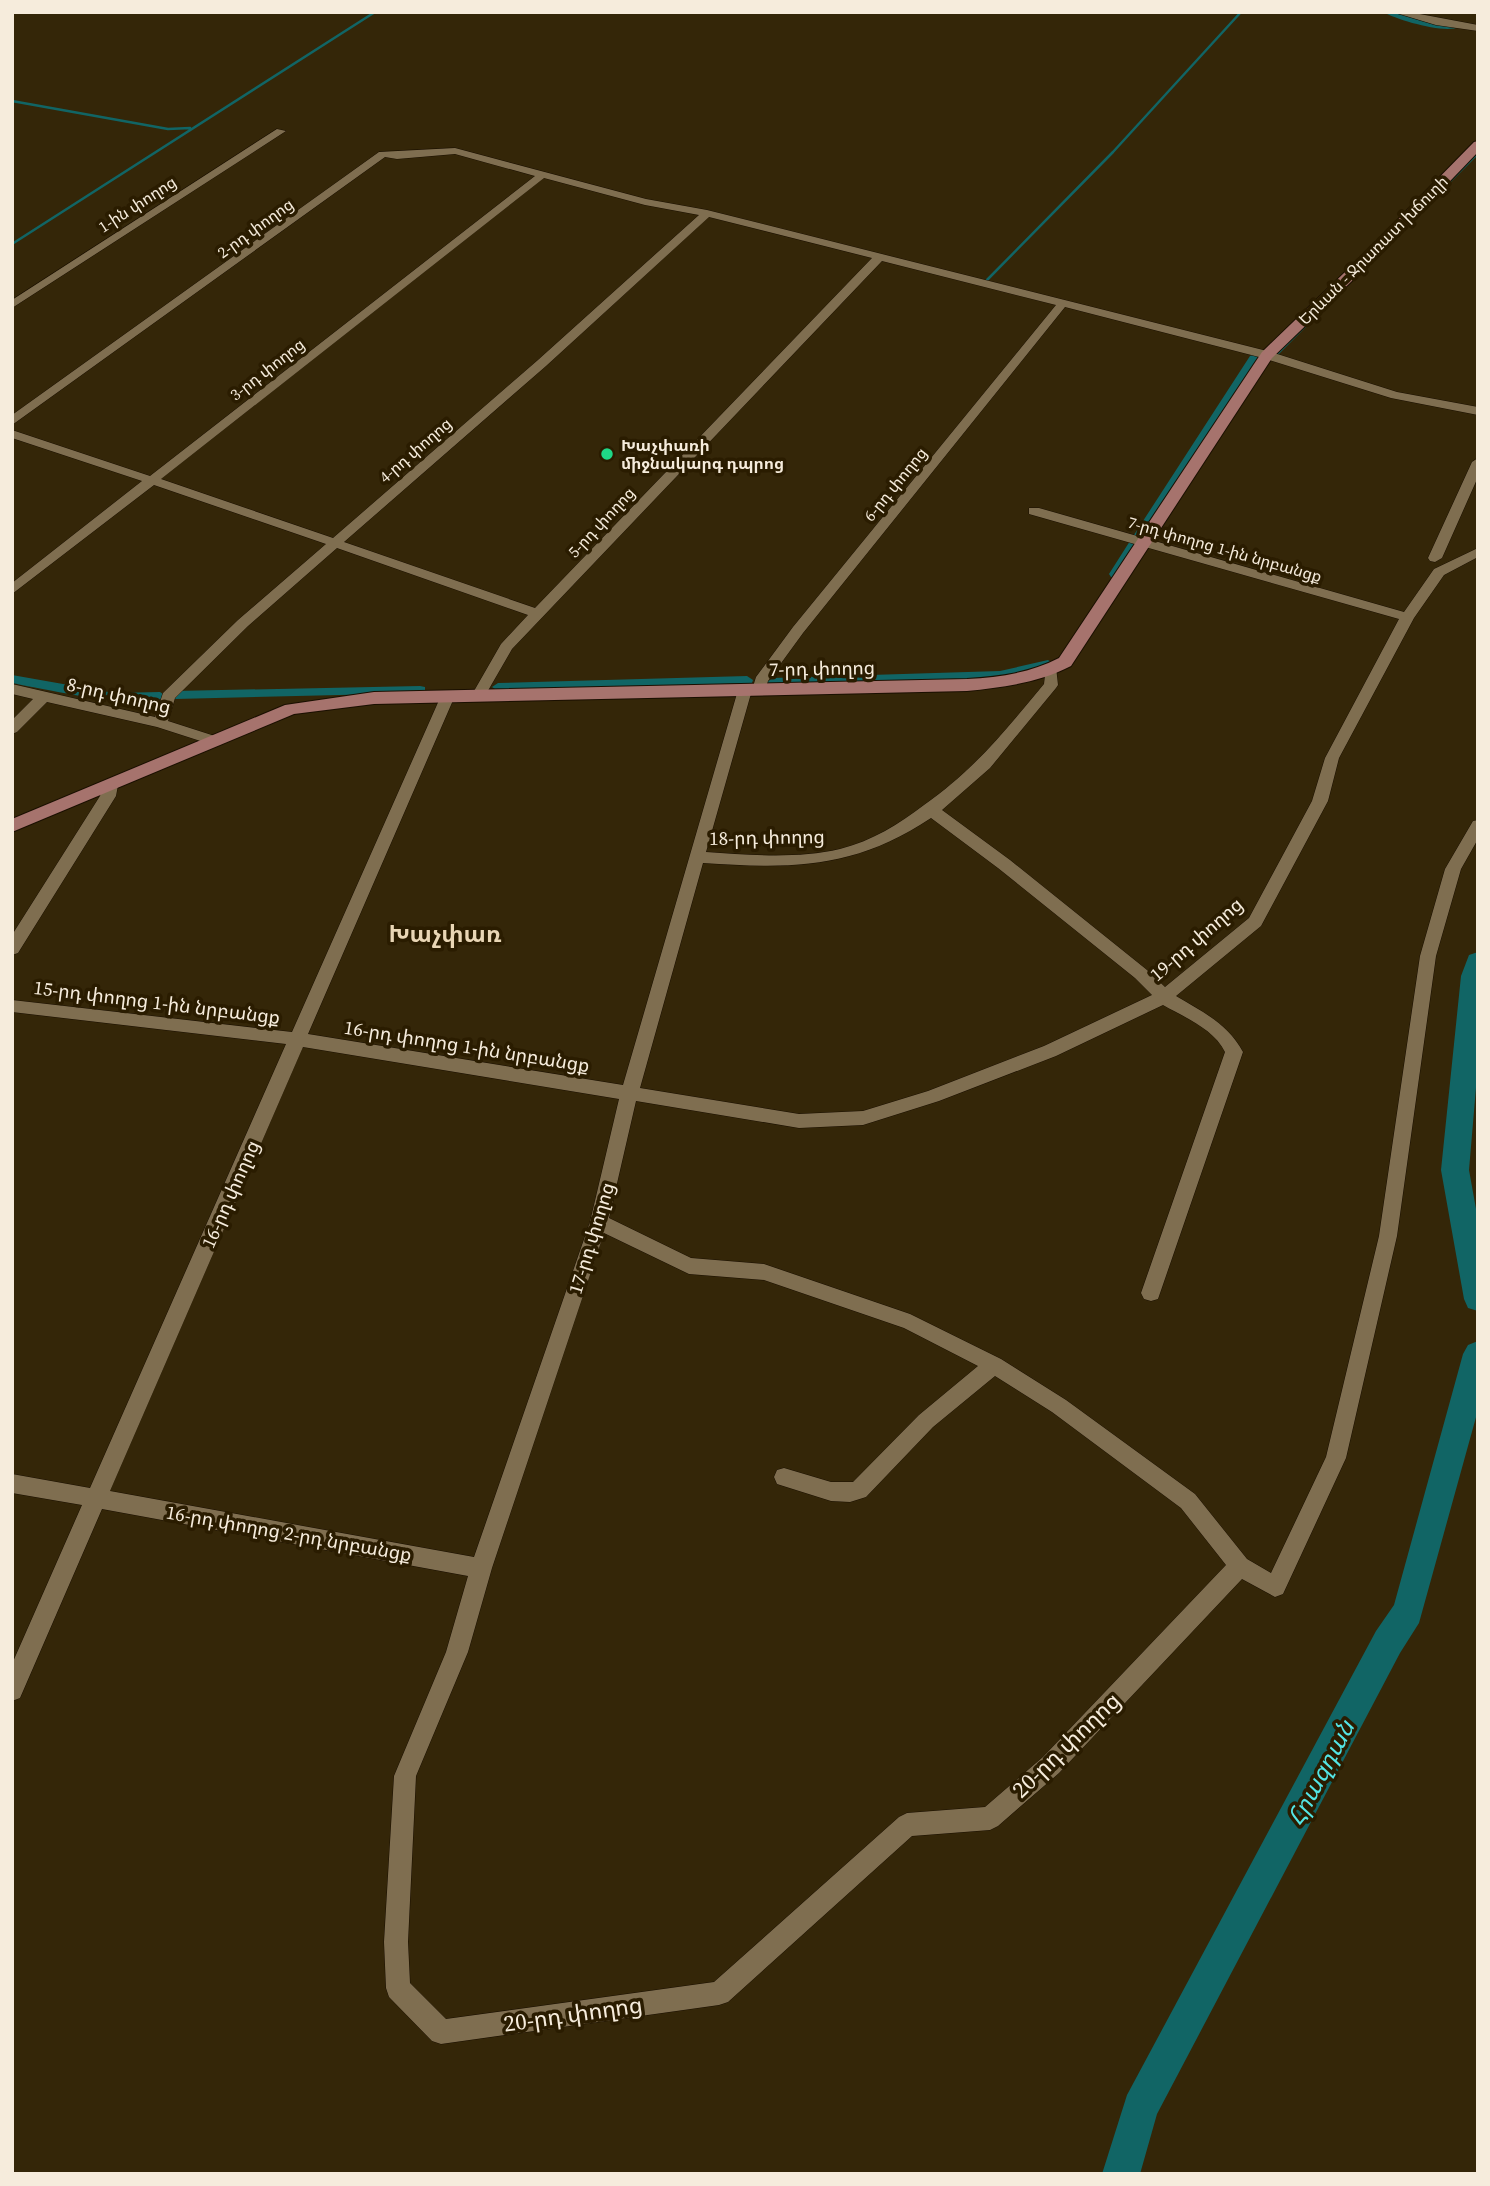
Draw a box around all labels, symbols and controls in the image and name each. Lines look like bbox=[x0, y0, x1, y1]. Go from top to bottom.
street label: Երևան - Ջրառատ խճուղի bbox=[1293, 170, 1453, 330]
street label: 1-ին փողոց bbox=[94, 171, 180, 237]
street label: 2-րդ փողոց bbox=[212, 193, 298, 263]
street label: 3-րդ փողոց bbox=[225, 333, 309, 405]
street label: 4-րդ փողոց bbox=[374, 412, 456, 488]
place label: Խաչփառի միջնակարգ դպրոց bbox=[621, 434, 784, 474]
street label: 6-րդ փողոց bbox=[858, 442, 932, 526]
marker: Խաչփառի միջնակարգ դպրոց bbox=[599, 446, 615, 462]
street label: 5-րդ փողոց bbox=[563, 482, 639, 562]
street label: 7-րդ փողոց 1-ին նրբանցք bbox=[1125, 511, 1325, 587]
street label: 7-րդ փողոց bbox=[769, 654, 875, 682]
street label: 8-րդ փողոց bbox=[64, 670, 174, 720]
street label: 18-րդ փողոց bbox=[709, 823, 825, 851]
street label: 19-րդ փողոց bbox=[1144, 891, 1248, 987]
district label: Խաչփառ bbox=[389, 918, 502, 950]
street label: 15-րդ փողոց 1-ին նրբանցք bbox=[32, 974, 282, 1030]
street label: 16-րդ փողոց 1-ին նրբանցք bbox=[342, 1014, 592, 1078]
street label: 16-րդ փողոց bbox=[195, 1136, 265, 1252]
street label: 17-րդ փողոց bbox=[562, 1179, 620, 1297]
street label: 16-րդ փողոց 2-րդ նրբանցք bbox=[164, 1499, 414, 1567]
street label: 20-րդ փողոց bbox=[1005, 1685, 1127, 1805]
water label: Հրազդան bbox=[1279, 1713, 1363, 1831]
street label: 20-րդ փողոց bbox=[502, 1988, 644, 2040]

